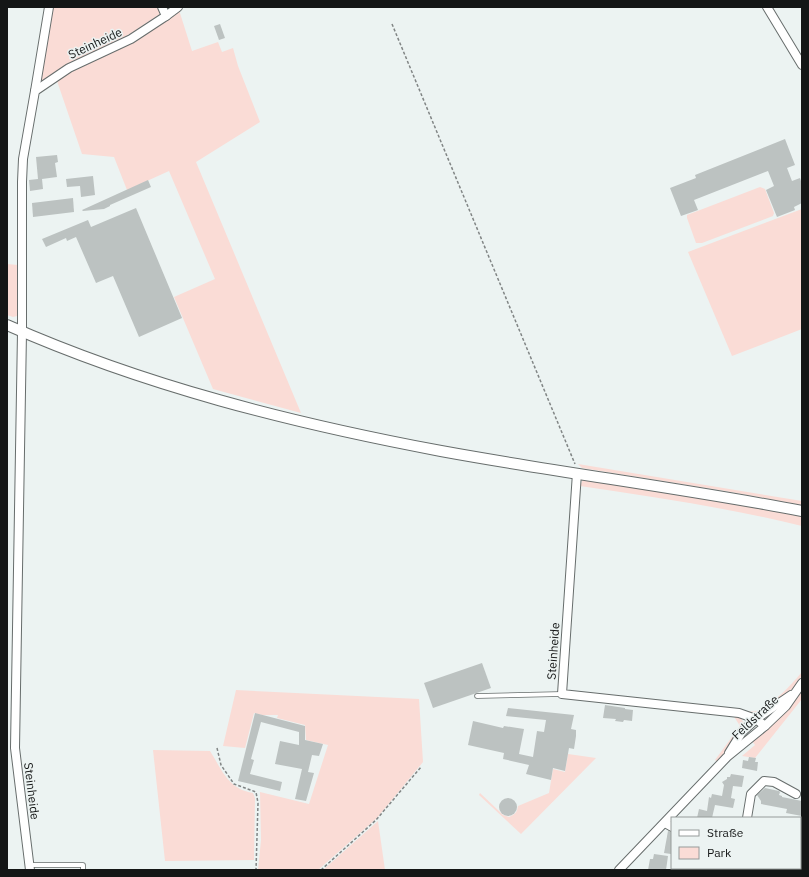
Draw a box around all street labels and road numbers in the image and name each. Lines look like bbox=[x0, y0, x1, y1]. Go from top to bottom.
street label: Steinheide bbox=[66, 24, 125, 62]
street label: Steinheide bbox=[544, 621, 563, 680]
street label: Feldstraße bbox=[729, 691, 782, 742]
street label: Steinheide bbox=[21, 762, 43, 821]

